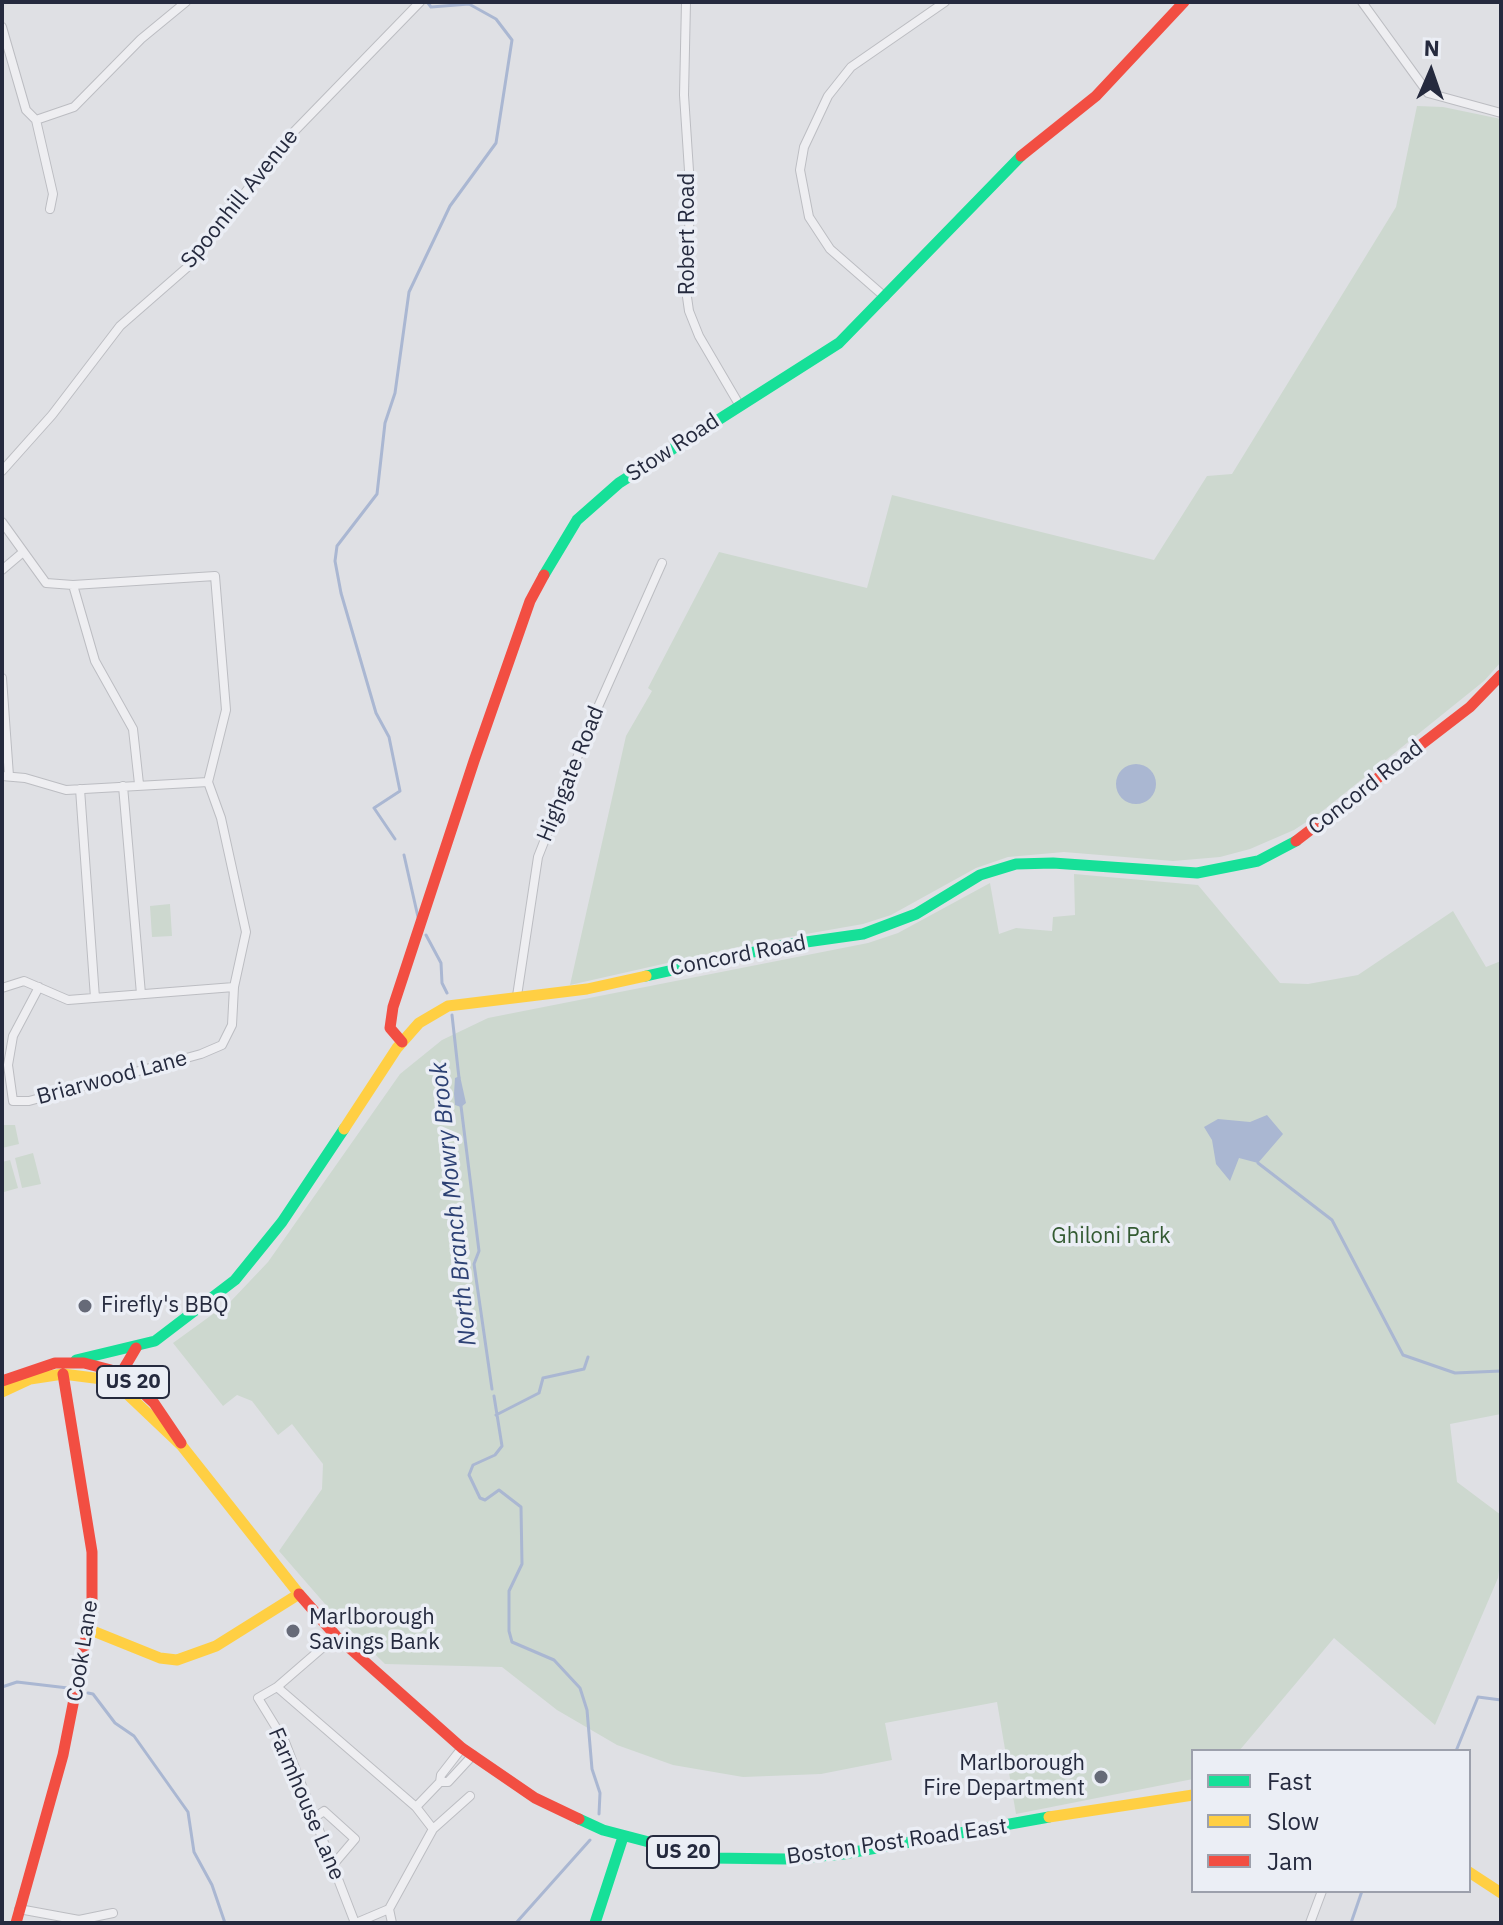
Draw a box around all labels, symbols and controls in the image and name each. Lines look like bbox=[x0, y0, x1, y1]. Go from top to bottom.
north arrow bbox=[1391, 32, 1471, 112]
text: N bbox=[1423, 33, 1440, 62]
street label: Spoonhill Avenue bbox=[176, 124, 304, 274]
street label: Robert Road bbox=[675, 173, 701, 295]
street label: Stow Road bbox=[622, 408, 724, 488]
street label: Highgate Road bbox=[532, 702, 610, 846]
street label: Concord Road bbox=[1303, 735, 1429, 841]
street label: Concord Road bbox=[668, 930, 808, 982]
street label: Briarwood Lane bbox=[34, 1045, 190, 1111]
water label: North Branch Mowry Brook bbox=[425, 1061, 483, 1347]
park label: Ghiloni Park bbox=[1051, 1224, 1171, 1250]
place label: Firefly's BBQ bbox=[101, 1293, 229, 1319]
marker: Firefly's BBQ bbox=[76, 1297, 94, 1315]
road number: US 20 bbox=[97, 1366, 169, 1398]
street label: Cook Lane bbox=[62, 1598, 104, 1704]
place label: Marlborough Savings Bank bbox=[309, 1605, 440, 1656]
marker: Marlborough Savings Bank bbox=[284, 1622, 302, 1640]
street label: Farmhouse Lane bbox=[262, 1724, 350, 1884]
legend bbox=[1191, 1749, 1471, 1893]
place label: Marlborough Fire Department bbox=[923, 1751, 1085, 1802]
text: Fast bbox=[1267, 1765, 1312, 1797]
marker: Marlborough Fire Department bbox=[1092, 1768, 1110, 1786]
text: Slow bbox=[1267, 1805, 1319, 1837]
street label: Boston Post Road East bbox=[785, 1813, 1009, 1871]
road number: US 20 bbox=[647, 1836, 719, 1868]
text: Jam bbox=[1267, 1845, 1313, 1877]

